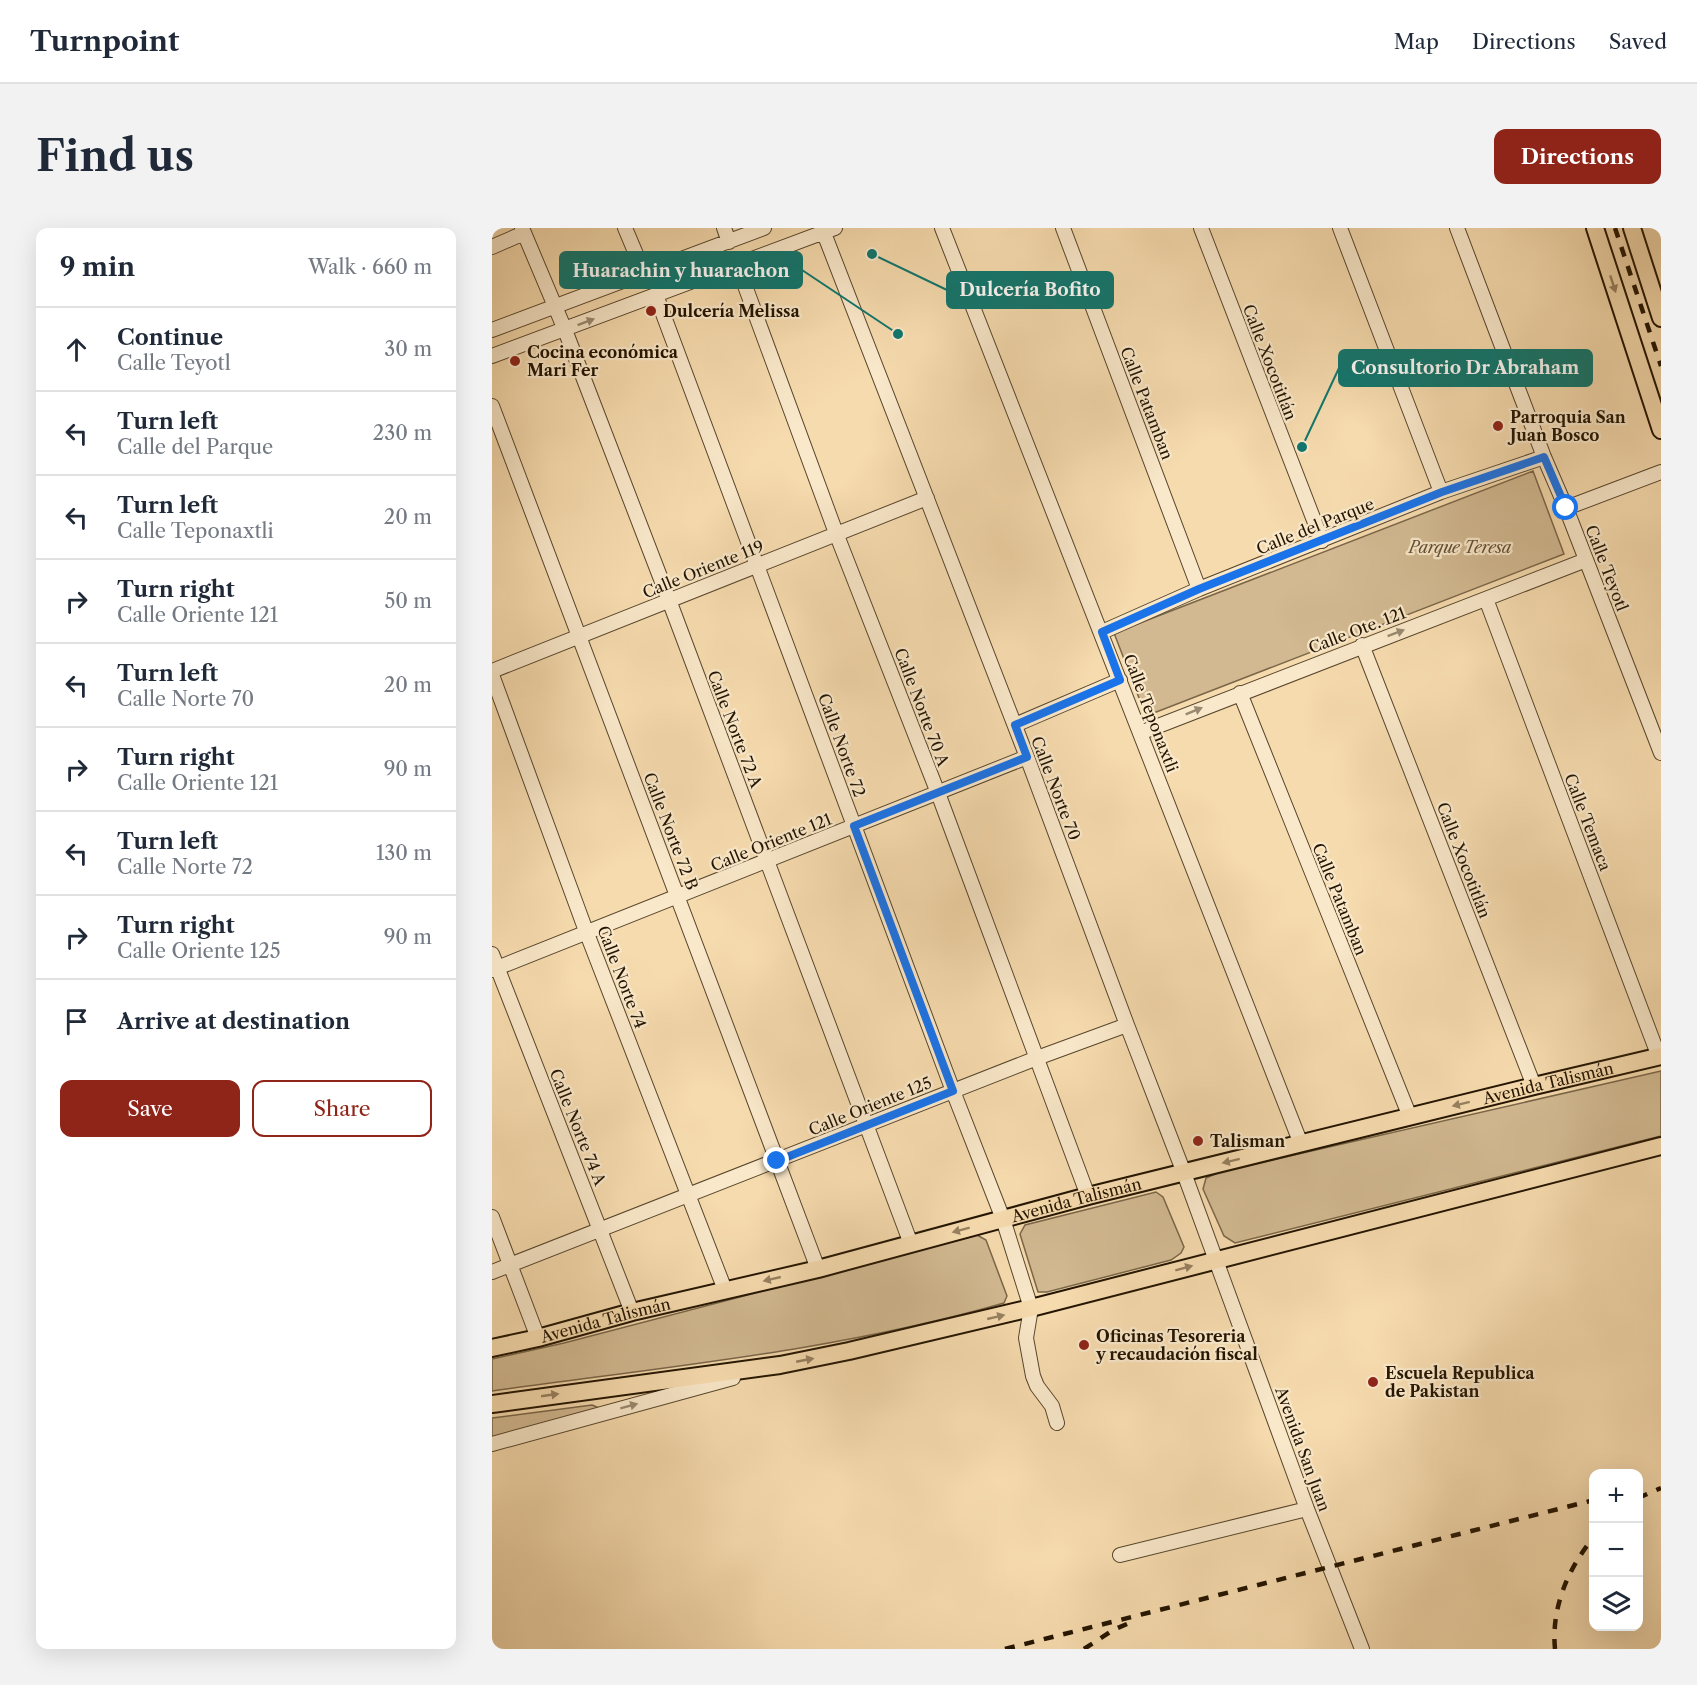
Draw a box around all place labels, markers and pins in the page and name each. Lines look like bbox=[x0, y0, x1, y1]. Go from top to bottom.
callout: Huarachin y huarachon bbox=[560, 252, 802, 288]
callout: Dulcería Bofito bbox=[947, 272, 1113, 308]
place label: Dulcería Melissa bbox=[663, 301, 801, 321]
marker: Dulcería Melissa bbox=[644, 304, 658, 318]
place label: Cocina económica Mari Fer bbox=[527, 342, 679, 380]
callout: Consultorio Dr Abraham bbox=[1339, 350, 1592, 386]
marker: Cocina económica Mari Fer bbox=[508, 354, 522, 368]
place label: Parroquia San Juan Bosco bbox=[1507, 407, 1626, 445]
marker: Parroquia San Juan Bosco bbox=[1491, 419, 1505, 433]
place label: Talisman bbox=[1210, 1131, 1285, 1151]
marker: Talisman bbox=[1191, 1134, 1205, 1148]
place label: Oficinas Tesoreria y recaudación fiscal bbox=[1095, 1326, 1258, 1364]
marker: Oficinas Tesoreria y recaudación fiscal bbox=[1077, 1338, 1091, 1352]
place label: Escuela Republica de Pakistan bbox=[1385, 1363, 1535, 1401]
marker: Escuela Republica de Pakistan bbox=[1366, 1375, 1380, 1389]

